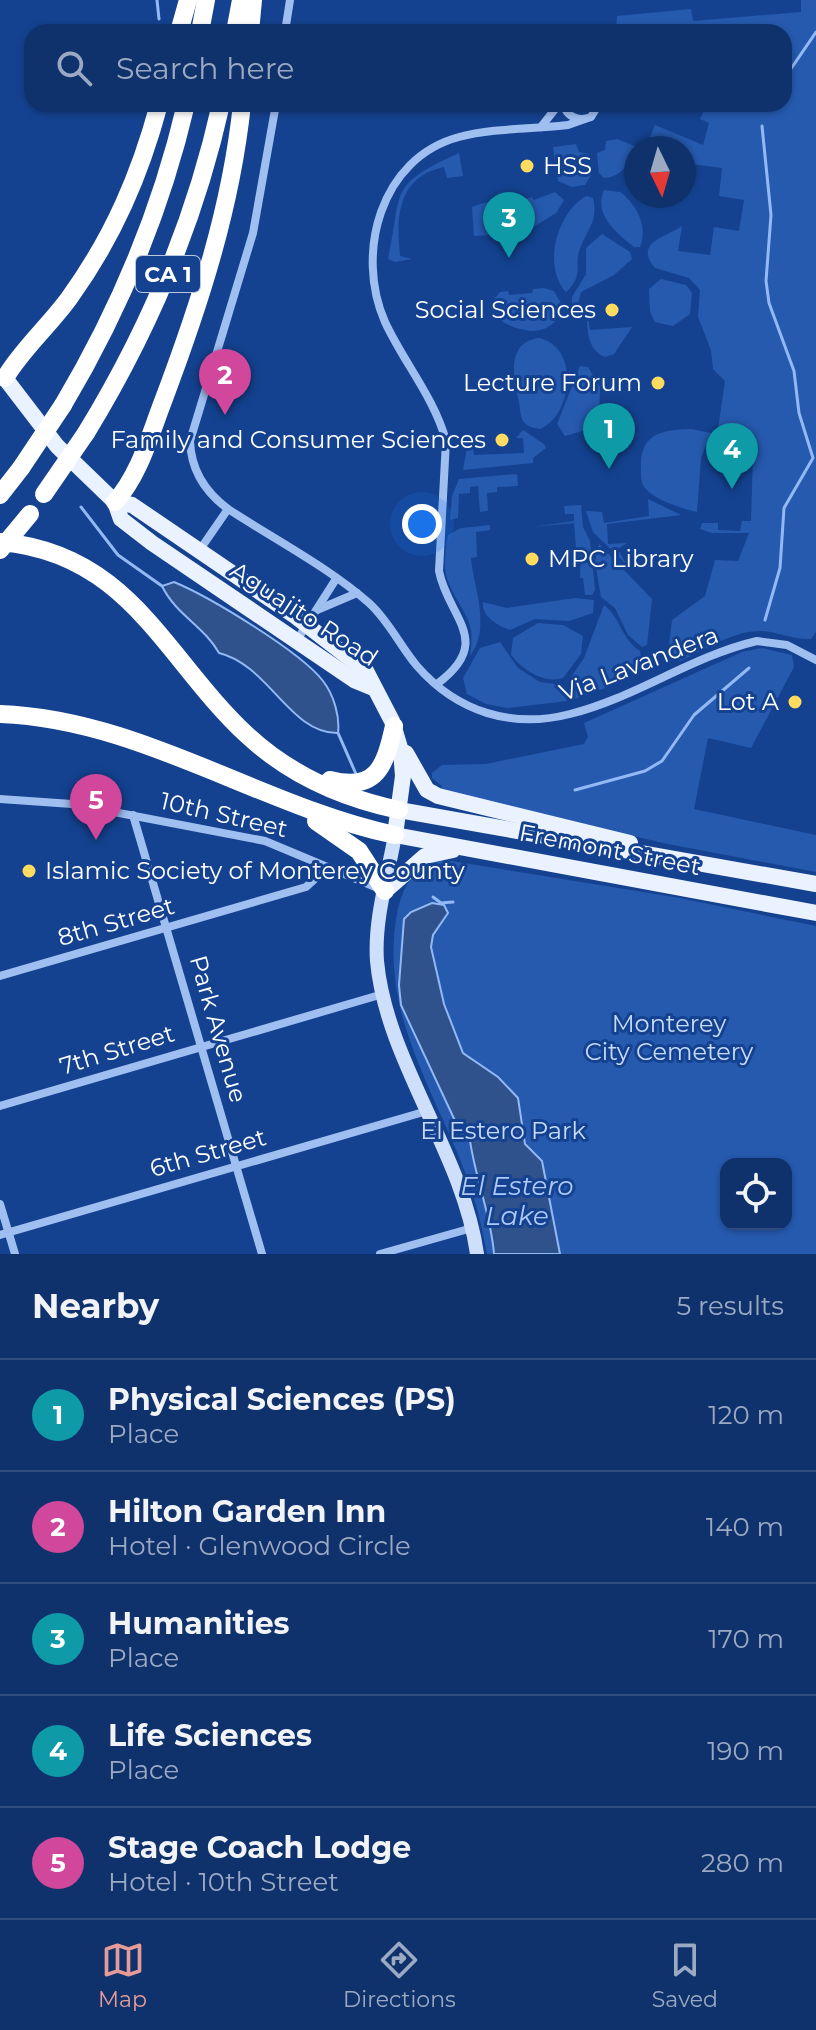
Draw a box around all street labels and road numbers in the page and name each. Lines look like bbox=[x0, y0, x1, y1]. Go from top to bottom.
road number: CA 1 bbox=[136, 256, 200, 292]
street label: Aguajito Road bbox=[225, 555, 383, 672]
street label: Via Lavandera bbox=[555, 620, 722, 707]
street label: 10th Street bbox=[158, 786, 291, 843]
street label: Fremont Street bbox=[517, 818, 703, 881]
street label: 8th Street bbox=[54, 891, 178, 952]
street label: Park Avenue bbox=[184, 952, 253, 1106]
street label: 7th Street bbox=[56, 1018, 178, 1081]
street label: 6th Street bbox=[146, 1122, 270, 1183]

